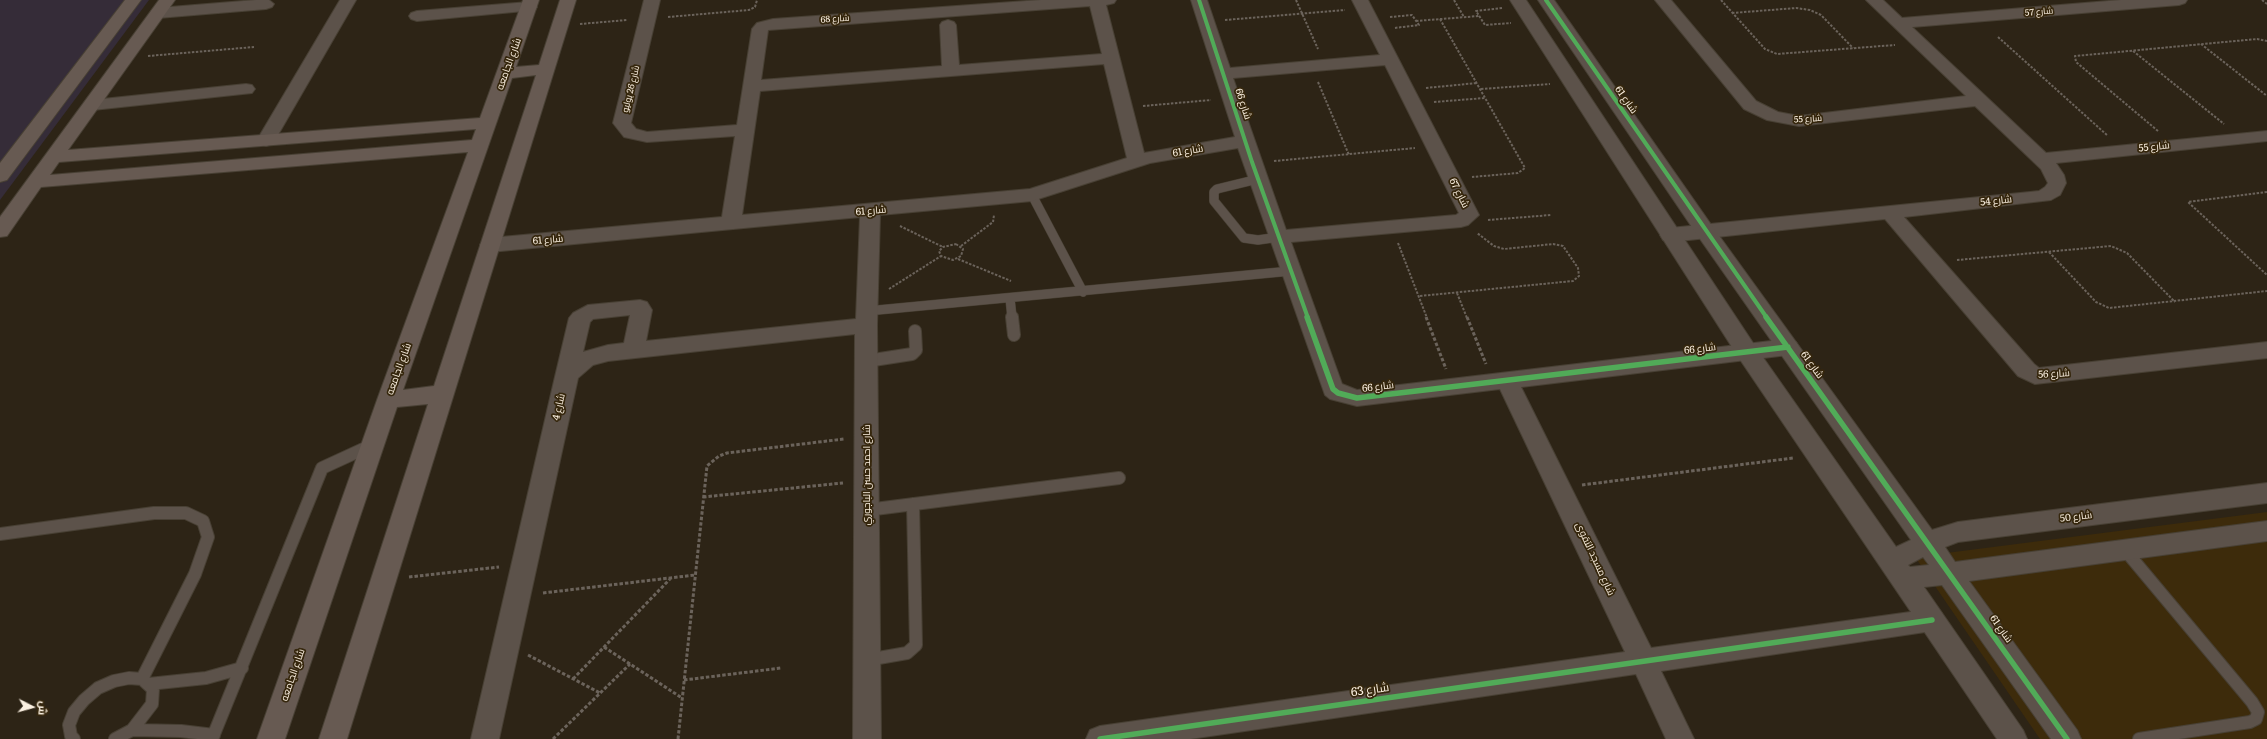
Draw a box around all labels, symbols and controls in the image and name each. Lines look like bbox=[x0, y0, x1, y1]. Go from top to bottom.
street label: شارع 57 bbox=[2024, 5, 2054, 19]
street label: شارع 68 bbox=[820, 13, 850, 25]
street label: شارع الجامعه bbox=[494, 36, 524, 92]
street label: شارع 26 يوليو bbox=[620, 64, 642, 114]
street label: شارع 61 bbox=[1612, 84, 1640, 116]
street label: شارع 66 bbox=[1232, 87, 1254, 121]
street label: شارع 55 bbox=[1794, 113, 1822, 125]
street label: شارع 55 bbox=[2138, 139, 2170, 155]
street label: شارع 61 bbox=[1172, 142, 1204, 160]
street label: شارع 67 bbox=[1446, 176, 1472, 210]
street label: شارع 54 bbox=[1979, 193, 2013, 209]
street label: شارع 61 bbox=[855, 204, 887, 218]
street label: شارع 61 bbox=[532, 233, 564, 247]
street label: شارع الجامعه bbox=[384, 341, 414, 397]
street label: شارع 66 bbox=[1683, 341, 1717, 357]
street label: شارع 61 bbox=[1798, 349, 1826, 381]
street label: شارع 56 bbox=[2038, 367, 2070, 381]
street label: شارع 66 bbox=[1361, 379, 1395, 395]
street label: شارع 4 bbox=[550, 393, 568, 421]
street label: شارع احمد حسن الباجوري bbox=[861, 425, 873, 525]
street label: شارع 50 bbox=[2059, 509, 2093, 525]
street label: شارع مسجد التقوى bbox=[1573, 521, 1617, 597]
street label: شارع 61 bbox=[1987, 613, 2015, 645]
street label: شارع الجامعه bbox=[278, 647, 308, 703]
street label: شارع 63 bbox=[1350, 680, 1390, 700]
north arrow bbox=[12, 687, 52, 727]
text: ش bbox=[35, 700, 53, 716]

